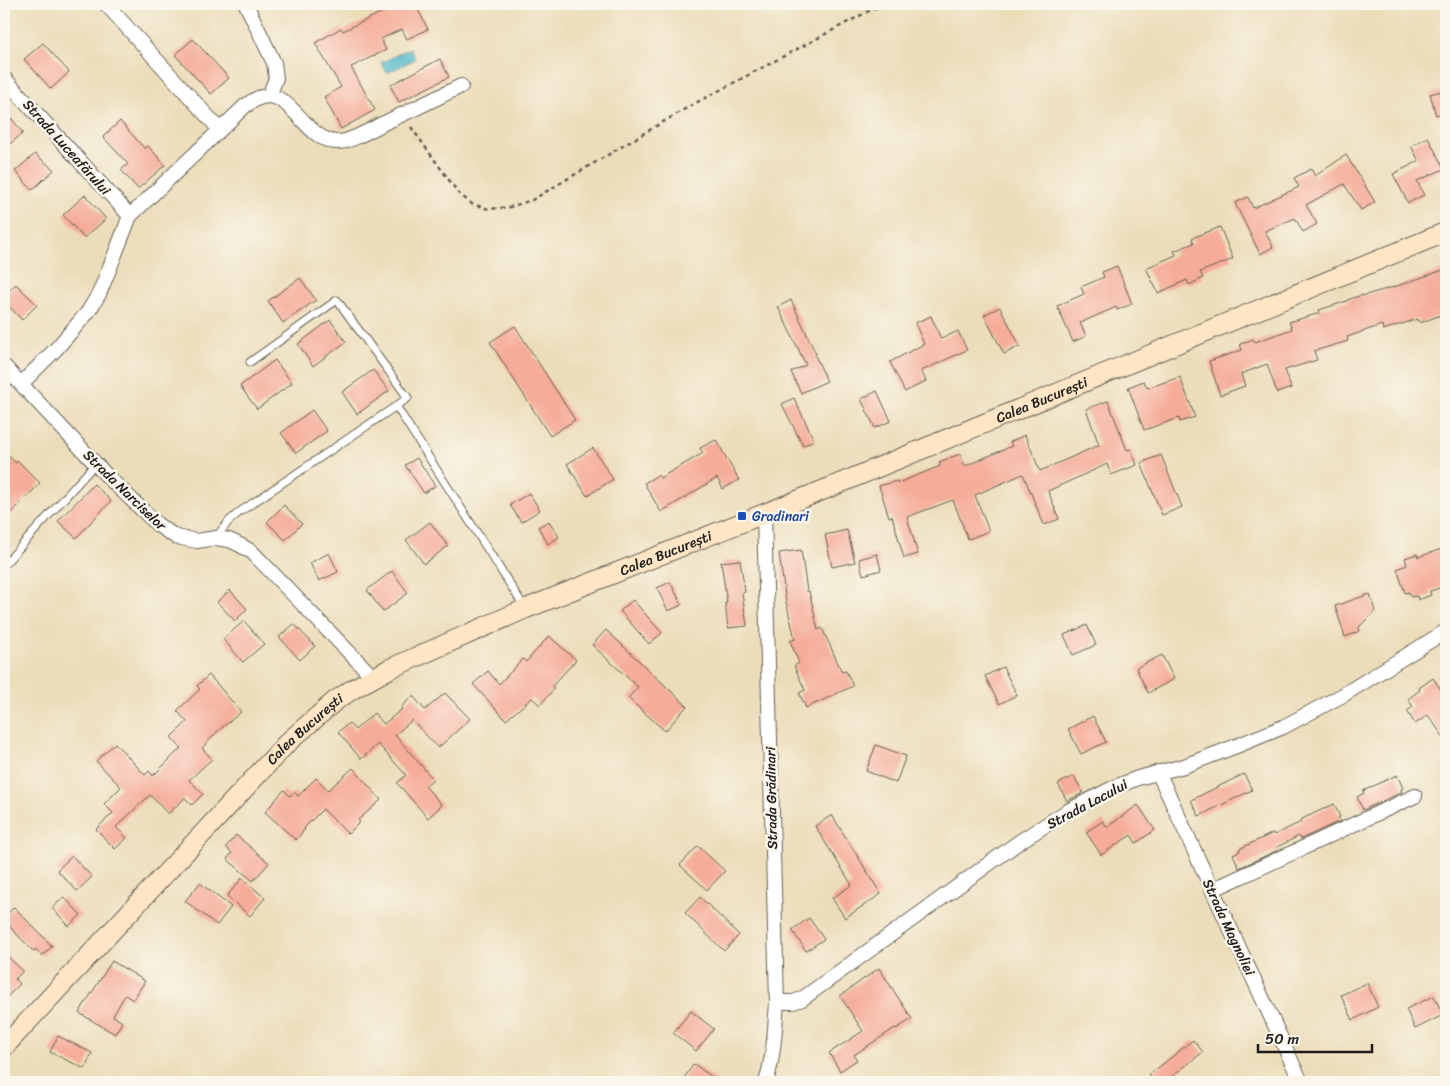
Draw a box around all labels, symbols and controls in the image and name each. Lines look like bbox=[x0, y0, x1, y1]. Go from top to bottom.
street label: Strada Luceafărului bbox=[16, 93, 118, 202]
street label: Calea București bbox=[992, 369, 1093, 430]
street label: Strada Narciselor bbox=[77, 444, 173, 538]
place label: Gradinari bbox=[752, 504, 810, 529]
marker: Gradinari bbox=[736, 510, 748, 522]
street label: Calea București bbox=[616, 523, 717, 583]
street label: Calea București bbox=[260, 686, 350, 771]
street label: Strada Grădinari bbox=[758, 745, 785, 850]
street label: Strada Lacului bbox=[1042, 772, 1133, 836]
street label: Strada Magnoliei bbox=[1195, 875, 1262, 981]
scale bar bbox=[1258, 1021, 1371, 1053]
text: 50 m bbox=[1265, 1026, 1300, 1052]

